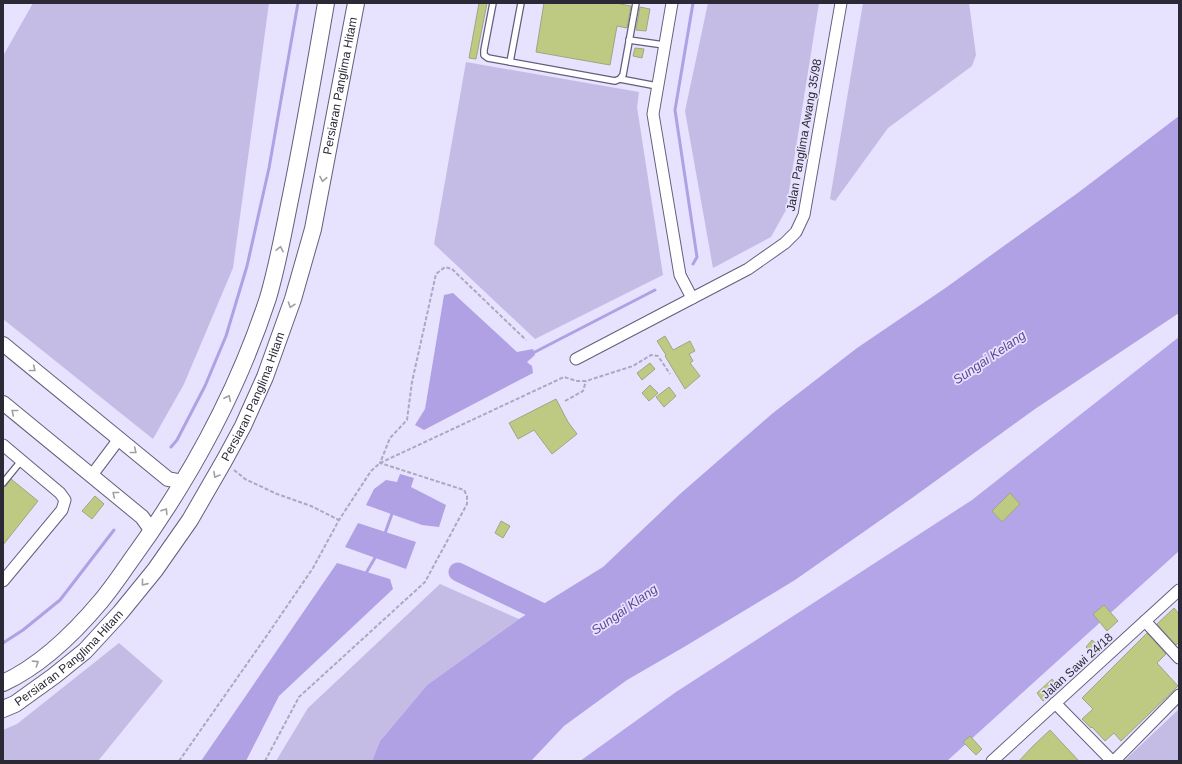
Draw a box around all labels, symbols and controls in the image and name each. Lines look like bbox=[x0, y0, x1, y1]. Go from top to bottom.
street label: Persiaran Panglima Hitam bbox=[320, 16, 360, 156]
street label: Jalan Panglima Awang 35/98 bbox=[784, 57, 824, 212]
one-way arrow bbox=[319, 176, 327, 182]
one-way arrow bbox=[275, 246, 283, 252]
one-way arrow bbox=[287, 301, 296, 308]
water label: Sungai Kelang bbox=[950, 327, 1029, 387]
street label: Persiaran Panglima Hitam bbox=[218, 330, 288, 463]
one-way arrow bbox=[29, 364, 36, 371]
one-way arrow bbox=[223, 394, 231, 402]
one-way arrow bbox=[12, 410, 19, 417]
one-way arrow bbox=[129, 447, 136, 454]
one-way arrow bbox=[214, 471, 221, 478]
one-way arrow bbox=[112, 492, 119, 499]
one-way arrow bbox=[160, 508, 168, 515]
one-way arrow bbox=[142, 578, 149, 585]
water label: Sungai Klang bbox=[588, 581, 661, 638]
street label: Persiaran Panglima Hitam bbox=[12, 607, 126, 709]
street label: Jalan Sawi 24/18 bbox=[1038, 630, 1116, 702]
one-way arrow bbox=[32, 660, 39, 667]

